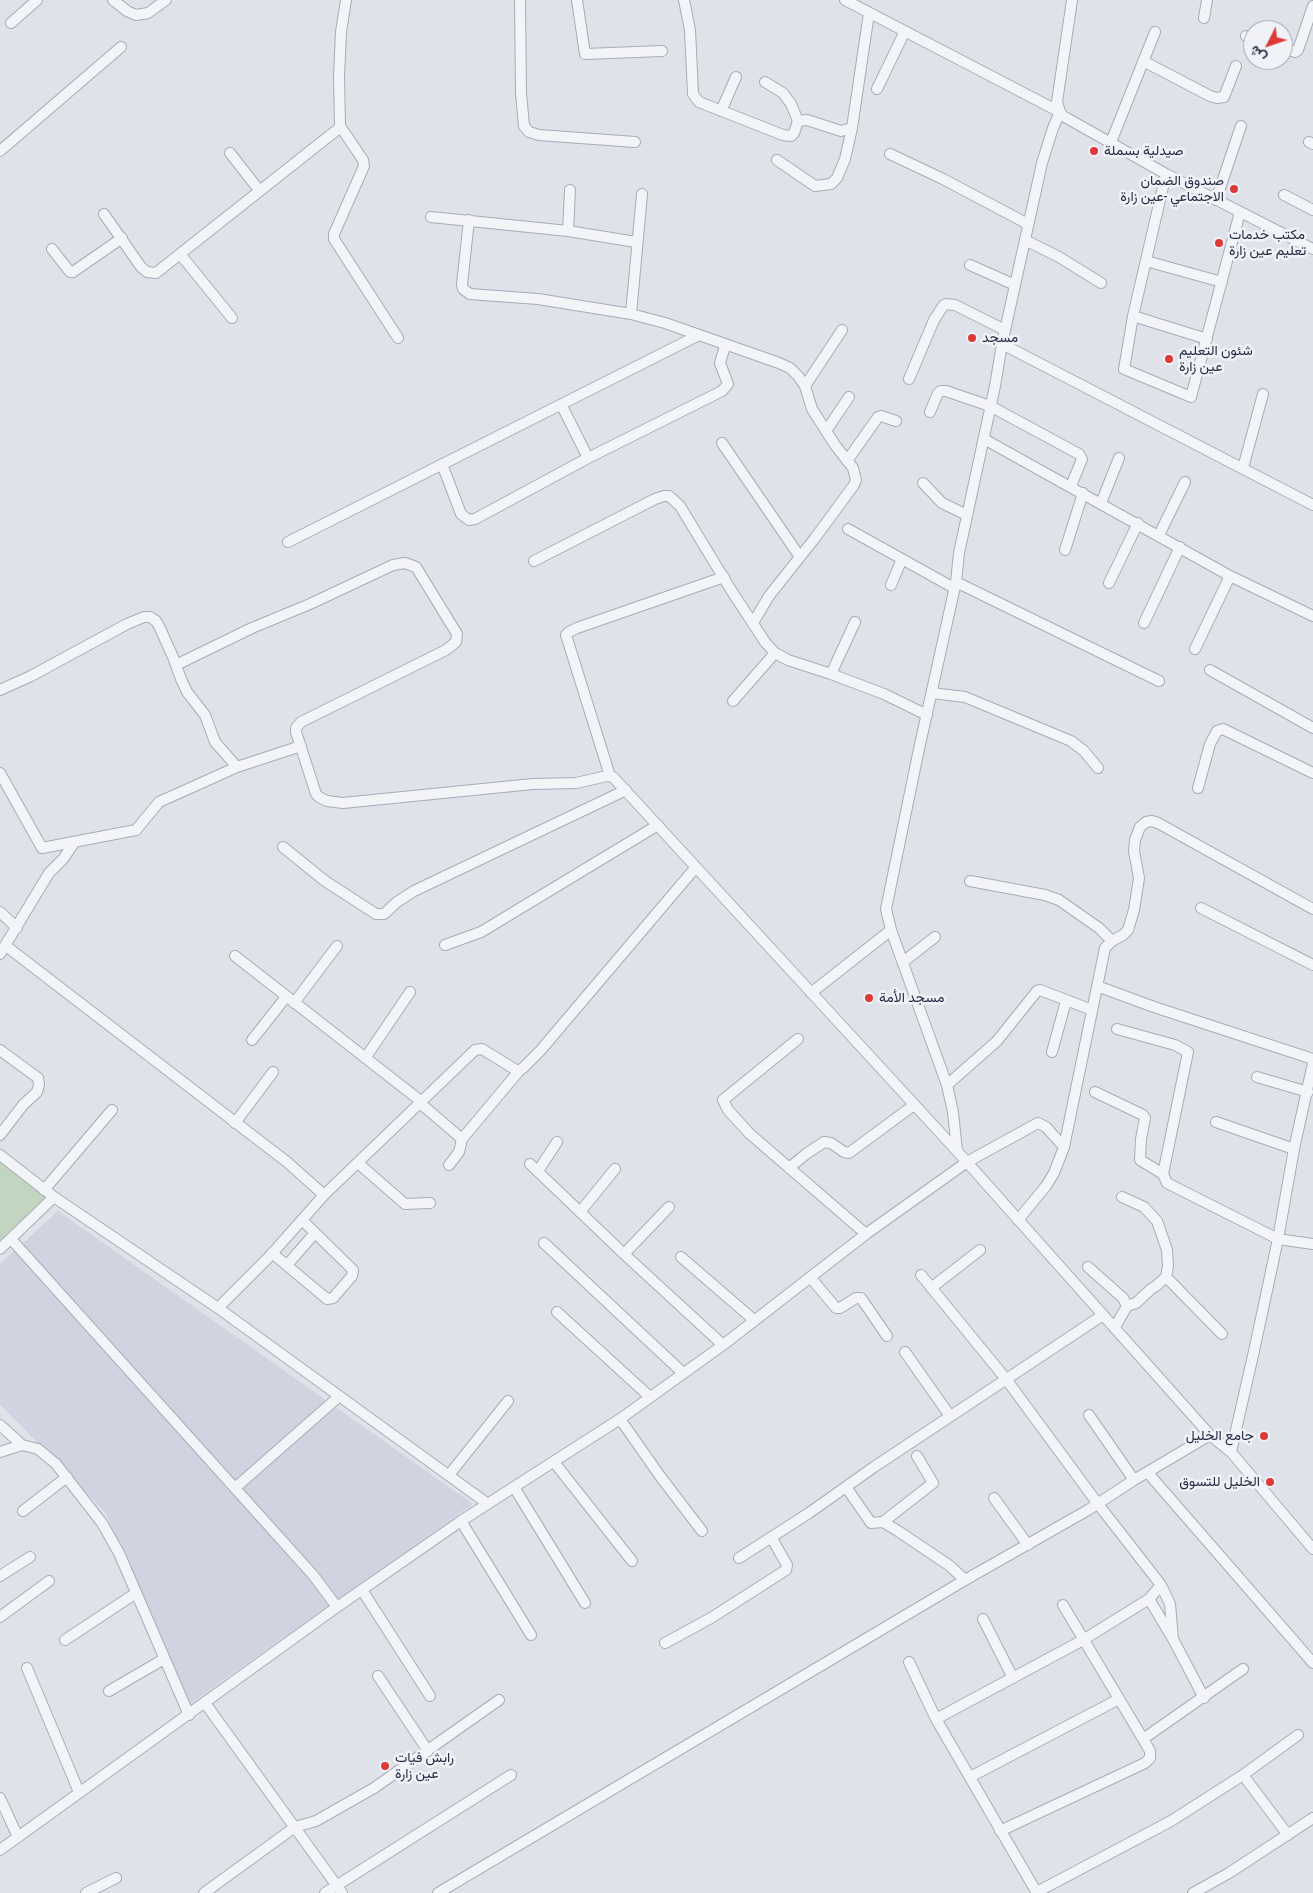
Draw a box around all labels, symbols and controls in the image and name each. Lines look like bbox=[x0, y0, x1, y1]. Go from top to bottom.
north arrow bbox=[1243, 20, 1293, 70]
text: ش bbox=[1246, 43, 1269, 66]
place label: صيدلية بسملة bbox=[1104, 143, 1184, 159]
marker: صيدلية بسملة bbox=[1088, 145, 1100, 157]
place label: صندوق الضمان الاجتماعي -عين زارة bbox=[1120, 173, 1224, 206]
marker: صندوق الضمان الاجتماعي -عين زارة bbox=[1228, 183, 1240, 195]
place label: مكتب خدمات تعليم عين زارة bbox=[1229, 227, 1306, 260]
marker: مكتب خدمات تعليم عين زارة bbox=[1213, 237, 1225, 249]
place label: مسجد bbox=[982, 330, 1018, 346]
marker: مسجد bbox=[966, 332, 978, 344]
place label: شئون التعليم عين زارة bbox=[1179, 343, 1253, 376]
marker: شئون التعليم عين زارة bbox=[1163, 353, 1175, 365]
place label: مسجد الأمة bbox=[879, 990, 944, 1006]
marker: مسجد الأمة bbox=[863, 992, 875, 1004]
place label: جامع الخليل bbox=[1186, 1428, 1254, 1444]
marker: جامع الخليل bbox=[1258, 1430, 1270, 1442]
place label: الخليل للتسوق bbox=[1179, 1474, 1260, 1490]
marker: الخليل للتسوق bbox=[1264, 1476, 1276, 1488]
place label: رابش فيات عين زارة bbox=[395, 1750, 454, 1782]
marker: رابش فيات عين زارة bbox=[379, 1760, 391, 1772]

